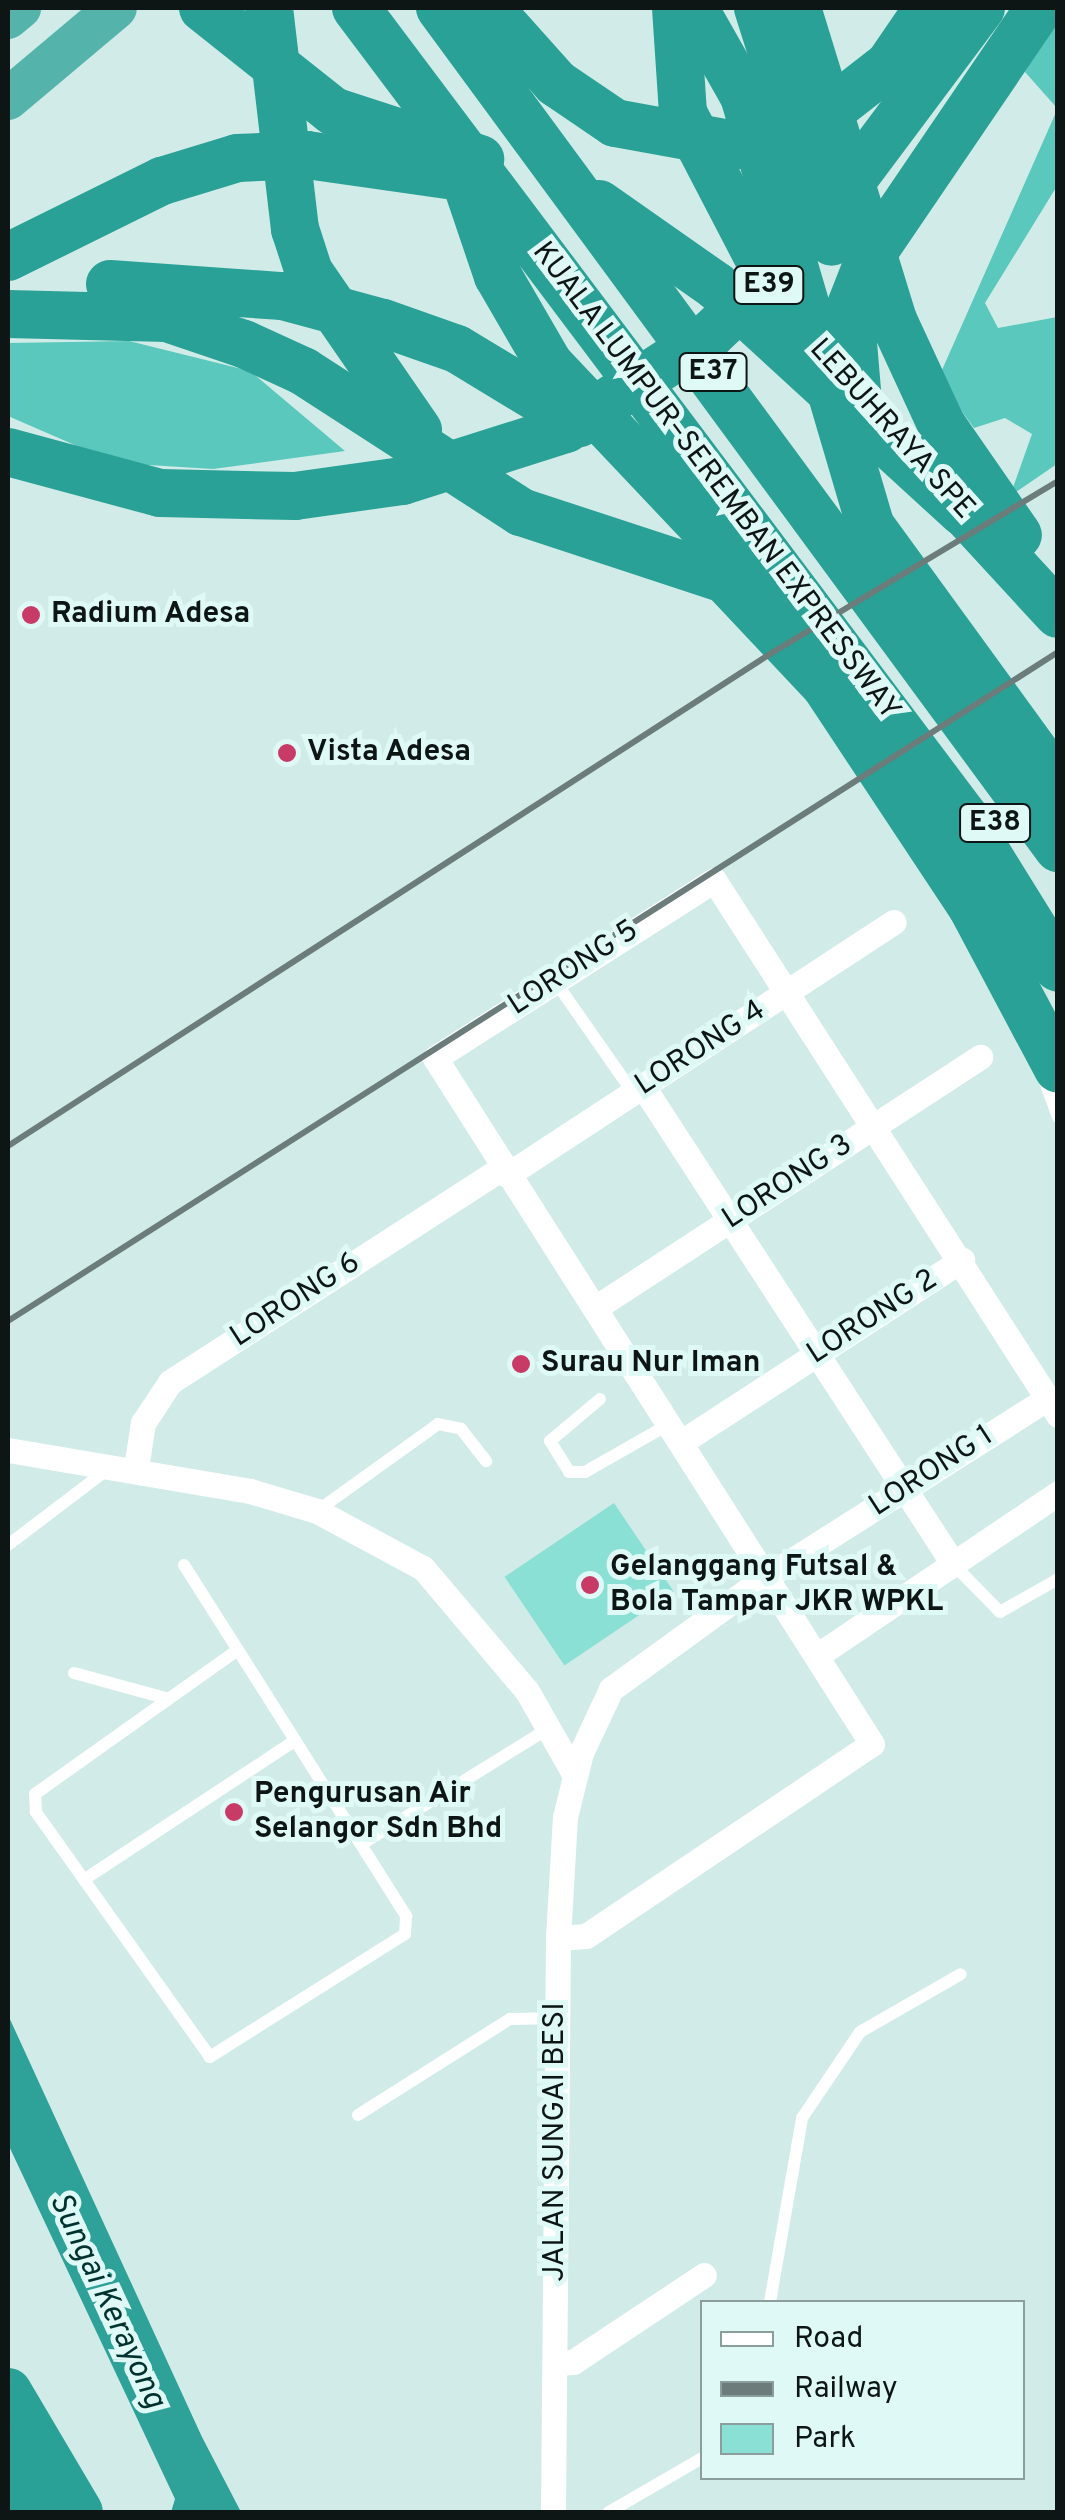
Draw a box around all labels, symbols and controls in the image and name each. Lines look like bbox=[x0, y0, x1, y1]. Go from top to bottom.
street label: KUALA LUMPUR–SEREMBAN EXPRESSWAY bbox=[523, 235, 907, 729]
road number: E39 bbox=[732, 262, 806, 308]
street label: LEBUHRAYA SPE bbox=[800, 332, 982, 528]
road number: E37 bbox=[678, 349, 748, 395]
place label: Radium Adesa bbox=[51, 597, 251, 633]
marker: Radium Adesa bbox=[20, 604, 42, 626]
place label: Vista Adesa bbox=[307, 735, 472, 771]
marker: Vista Adesa bbox=[276, 742, 298, 764]
road number: E38 bbox=[958, 800, 1032, 846]
street label: LORONG 5 bbox=[502, 914, 646, 1024]
street label: LORONG 4 bbox=[629, 994, 773, 1104]
street label: LORONG 3 bbox=[716, 1128, 860, 1238]
street label: LORONG 6 bbox=[225, 1246, 367, 1356]
street label: LORONG 2 bbox=[801, 1263, 945, 1373]
place label: Surau Nur Iman bbox=[541, 1346, 760, 1382]
marker: Surau Nur Iman bbox=[510, 1353, 532, 1375]
street label: LORONG 1 bbox=[863, 1419, 1001, 1525]
place label: Gelanggang Futsal & Bola Tampar JKR WPKL bbox=[610, 1550, 943, 1620]
marker: Gelanggang Futsal & Bola Tampar JKR WPKL bbox=[579, 1574, 601, 1596]
place label: Pengurusan Air Selangor Sdn Bhd bbox=[254, 1777, 502, 1848]
marker: Pengurusan Air Selangor Sdn Bhd bbox=[223, 1801, 245, 1823]
street label: JALAN SUNGAI BESI bbox=[538, 2002, 574, 2282]
water label: Sungai Kerayong bbox=[39, 2187, 173, 2415]
legend bbox=[700, 2300, 1025, 2480]
text: Road bbox=[794, 2321, 863, 2358]
text: Railway bbox=[794, 2371, 898, 2408]
text: Park bbox=[794, 2421, 856, 2458]

